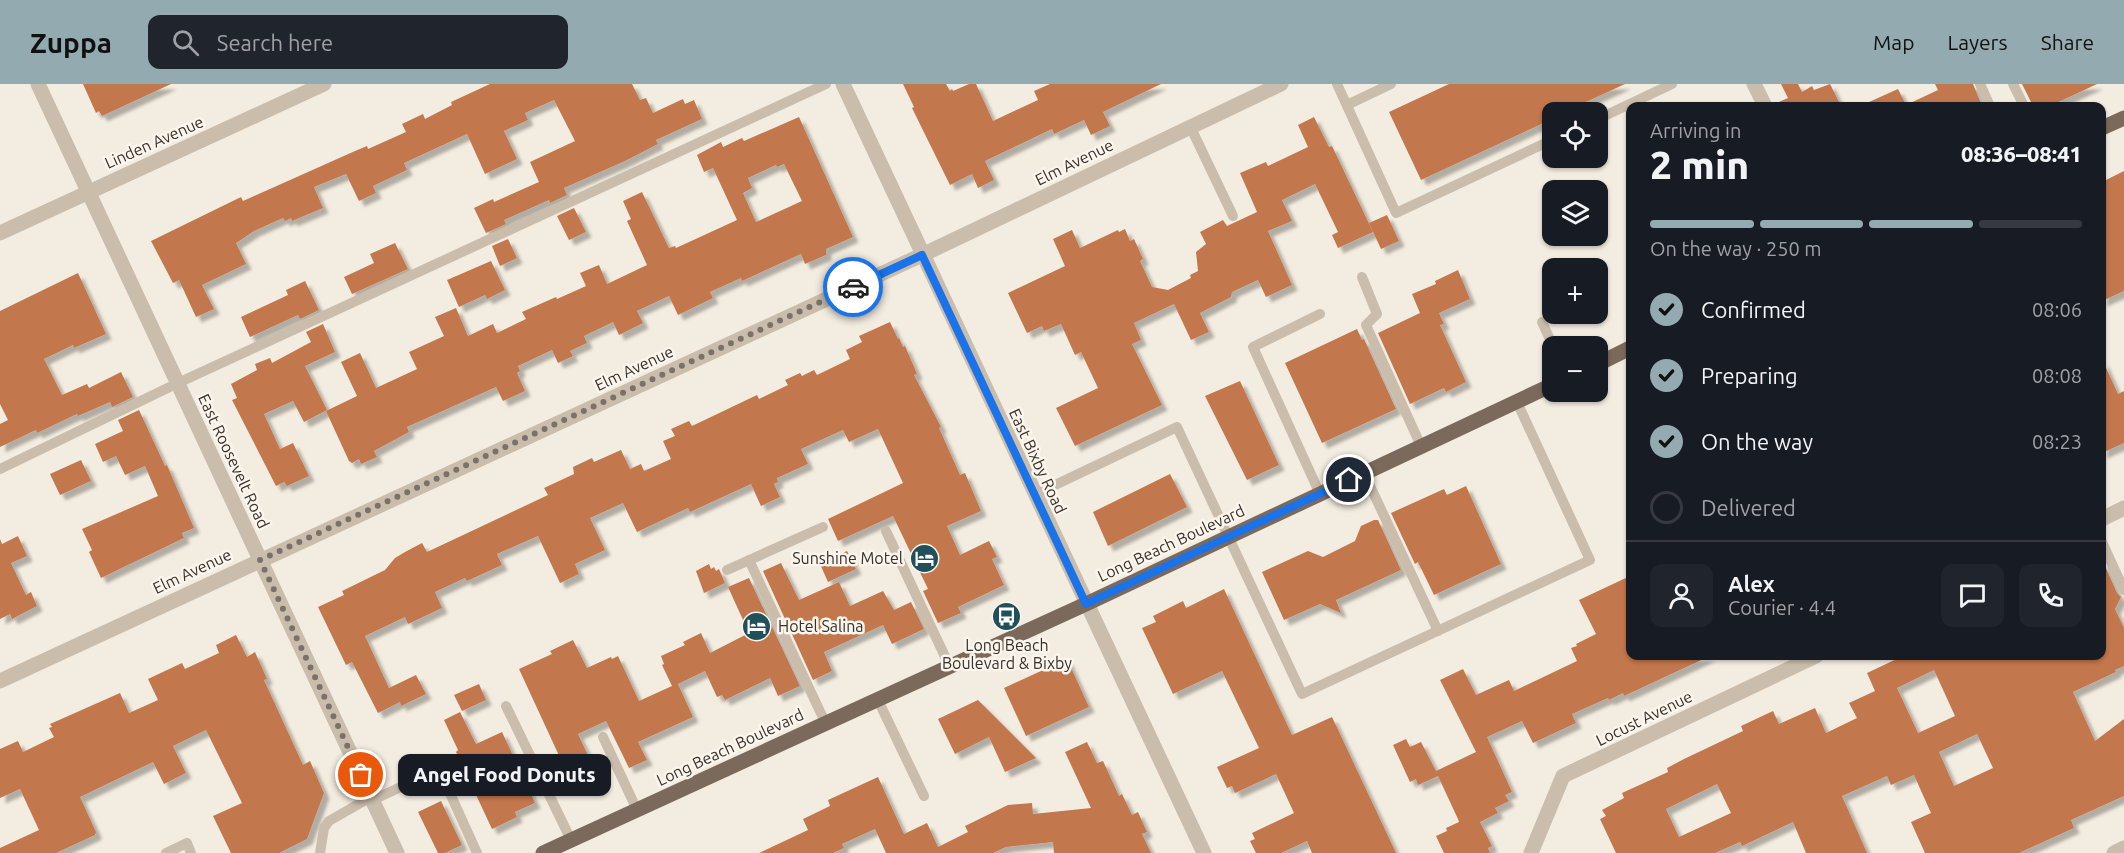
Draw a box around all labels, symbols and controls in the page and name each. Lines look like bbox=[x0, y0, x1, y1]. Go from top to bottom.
search box bbox=[148, 15, 568, 69]
icon: search bbox=[169, 26, 202, 59]
text: Zuppa bbox=[30, 27, 112, 58]
text: Search here bbox=[217, 30, 333, 55]
text: Map bbox=[1873, 30, 1914, 54]
text: Layers bbox=[1947, 30, 2008, 54]
text: Share bbox=[2041, 30, 2094, 54]
map controls bbox=[1542, 102, 1608, 402]
button: locate bbox=[1542, 102, 1608, 168]
street label: Linden Avenue bbox=[102, 112, 206, 172]
text: Arriving in bbox=[1650, 119, 1741, 142]
street label: Elm Avenue bbox=[1032, 135, 1116, 189]
text: 08:36–08:41 bbox=[1961, 141, 2082, 166]
text: 2 min bbox=[1650, 143, 1749, 186]
button: layers bbox=[1542, 180, 1608, 246]
text: On the way · 250 m bbox=[1650, 237, 1822, 260]
courier bbox=[823, 257, 883, 317]
button: + bbox=[1542, 258, 1608, 324]
icon: car bbox=[837, 271, 870, 304]
icon: check bbox=[1650, 293, 1683, 326]
text: Confirmed bbox=[1701, 297, 1806, 322]
text: 08:06 bbox=[2032, 298, 2082, 321]
button: − bbox=[1542, 336, 1608, 402]
street label: Elm Avenue bbox=[592, 342, 676, 394]
icon: check bbox=[1650, 359, 1683, 392]
text: Preparing bbox=[1701, 363, 1798, 388]
text: 08:08 bbox=[2032, 364, 2082, 387]
street label: East Roosevelt Road bbox=[195, 391, 273, 531]
street label: East Bixby Road bbox=[1006, 406, 1070, 516]
icon: check bbox=[1650, 425, 1683, 458]
text: On the way bbox=[1701, 429, 1813, 454]
text: 08:23 bbox=[2032, 430, 2082, 453]
pin bbox=[1323, 454, 1374, 505]
icon: home bbox=[1332, 463, 1365, 496]
text: Delivered bbox=[1701, 495, 1796, 520]
street label: Long Beach Boulevard bbox=[1095, 501, 1247, 585]
hotel icon: Sunshine Motel bbox=[908, 542, 940, 574]
street label: Elm Avenue bbox=[150, 545, 234, 597]
place label: Sunshine Motel bbox=[792, 549, 903, 567]
button: person bbox=[1650, 564, 1713, 627]
button: chat bbox=[1941, 564, 2004, 627]
button: phone bbox=[2019, 564, 2082, 627]
text: Alex bbox=[1728, 571, 1775, 596]
text: Courier · 4.4 bbox=[1728, 596, 1836, 619]
bus stop icon: Long Beach Boulevard & Bixby bbox=[991, 601, 1023, 633]
hotel icon: Hotel Salina bbox=[741, 610, 773, 642]
place label: Hotel Salina bbox=[778, 617, 864, 635]
place label: Long Beach Boulevard & Bixby bbox=[942, 636, 1072, 672]
street label: Locust Avenue bbox=[1593, 687, 1695, 749]
street label: Long Beach Boulevard bbox=[654, 705, 806, 789]
pin bbox=[335, 749, 386, 800]
callout: Angel Food Donuts bbox=[397, 754, 610, 796]
icon: bag bbox=[344, 758, 377, 791]
text: Angel Food Donuts bbox=[413, 763, 596, 786]

